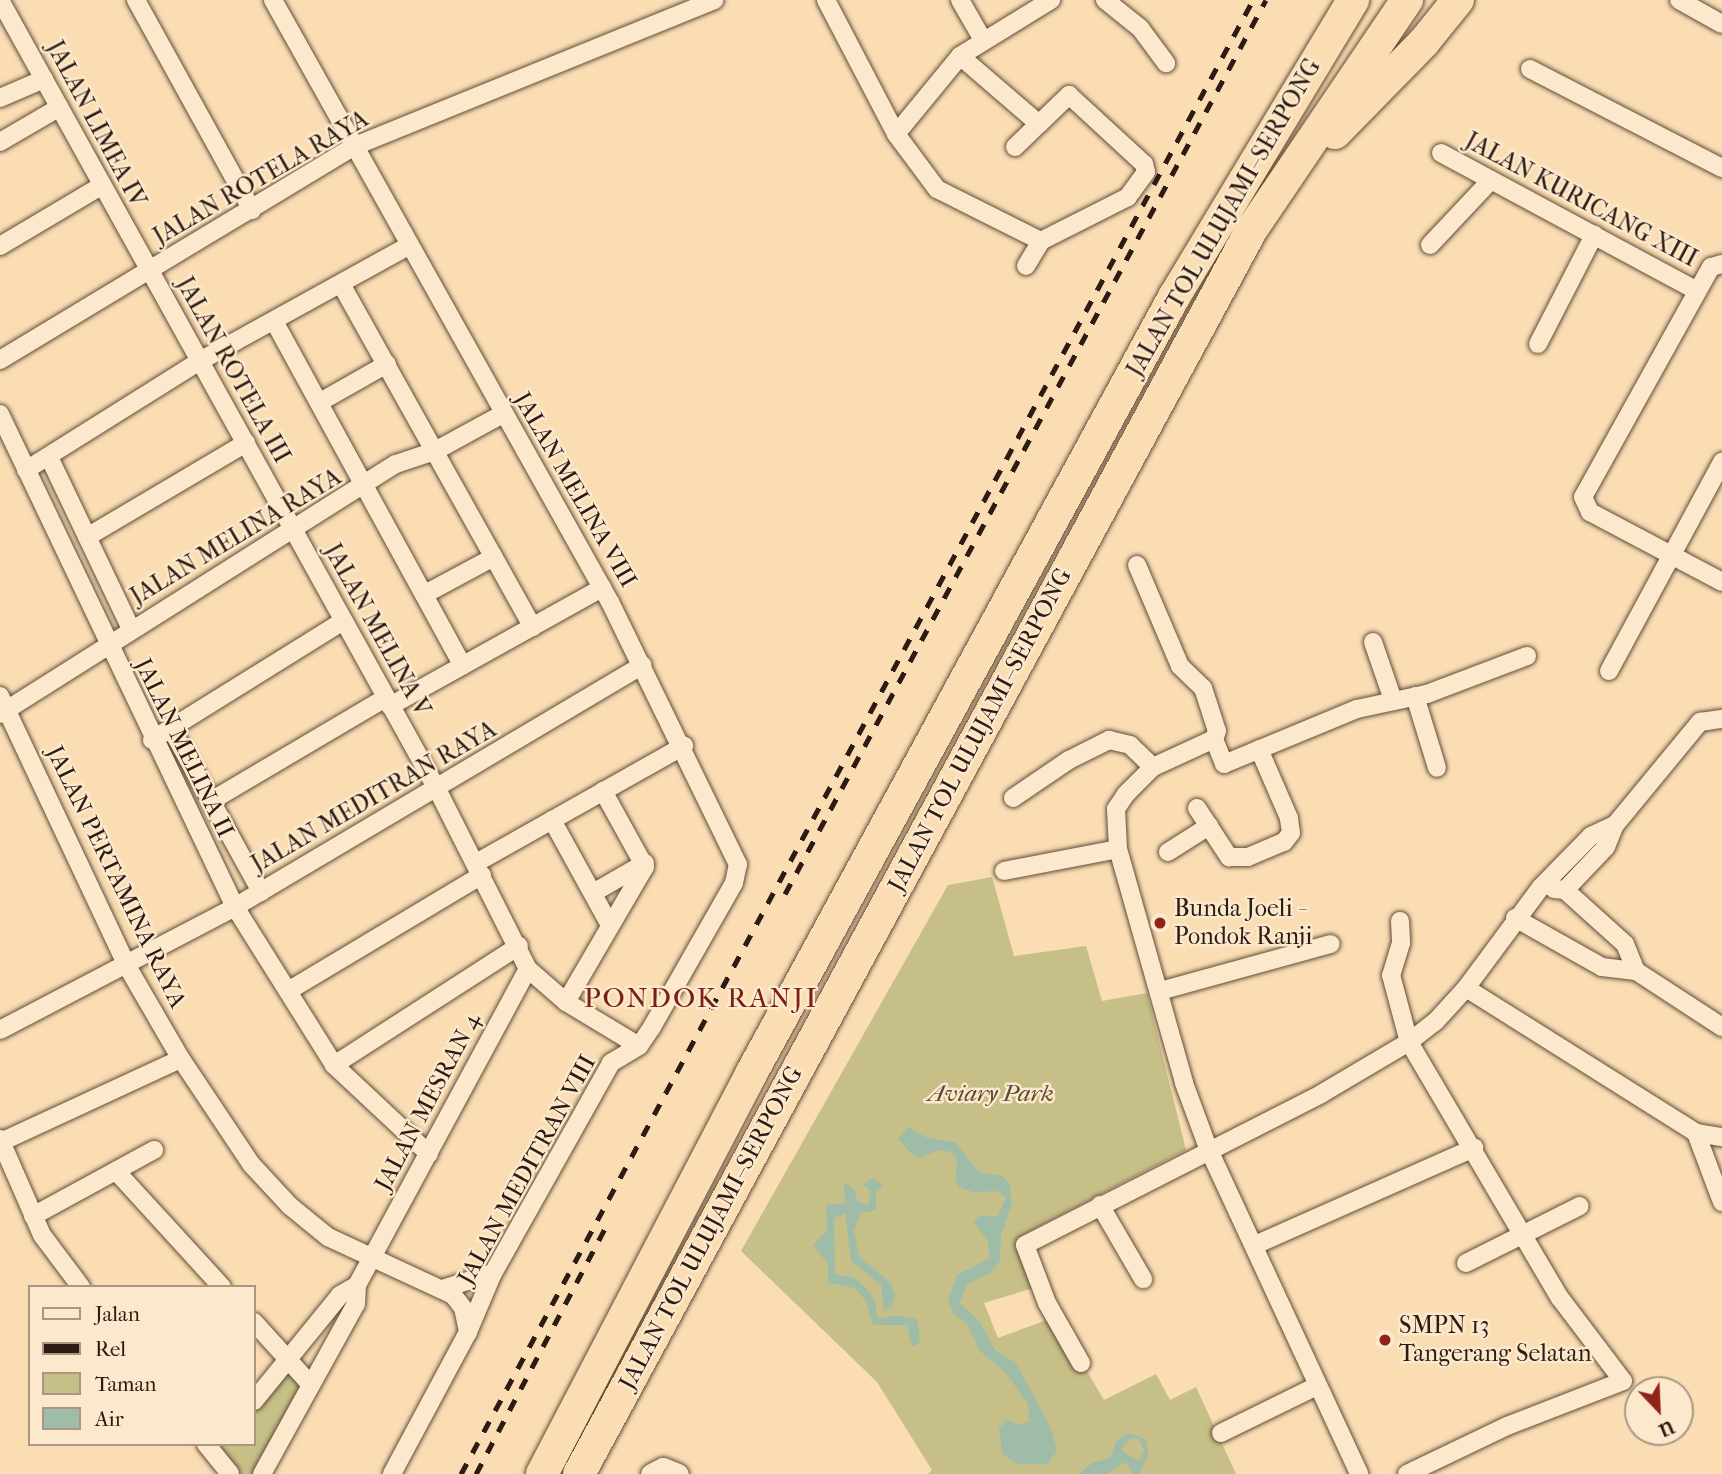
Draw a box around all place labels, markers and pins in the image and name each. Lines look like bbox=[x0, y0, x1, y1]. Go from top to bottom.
place label: Bunda Joeli - Pondok Ranji bbox=[1174, 895, 1312, 951]
marker: Bunda Joeli - Pondok Ranji bbox=[1152, 915, 1168, 931]
place label: SMPN 13 Tangerang Selatan bbox=[1399, 1312, 1592, 1368]
marker: SMPN 13 Tangerang Selatan bbox=[1377, 1332, 1393, 1348]

